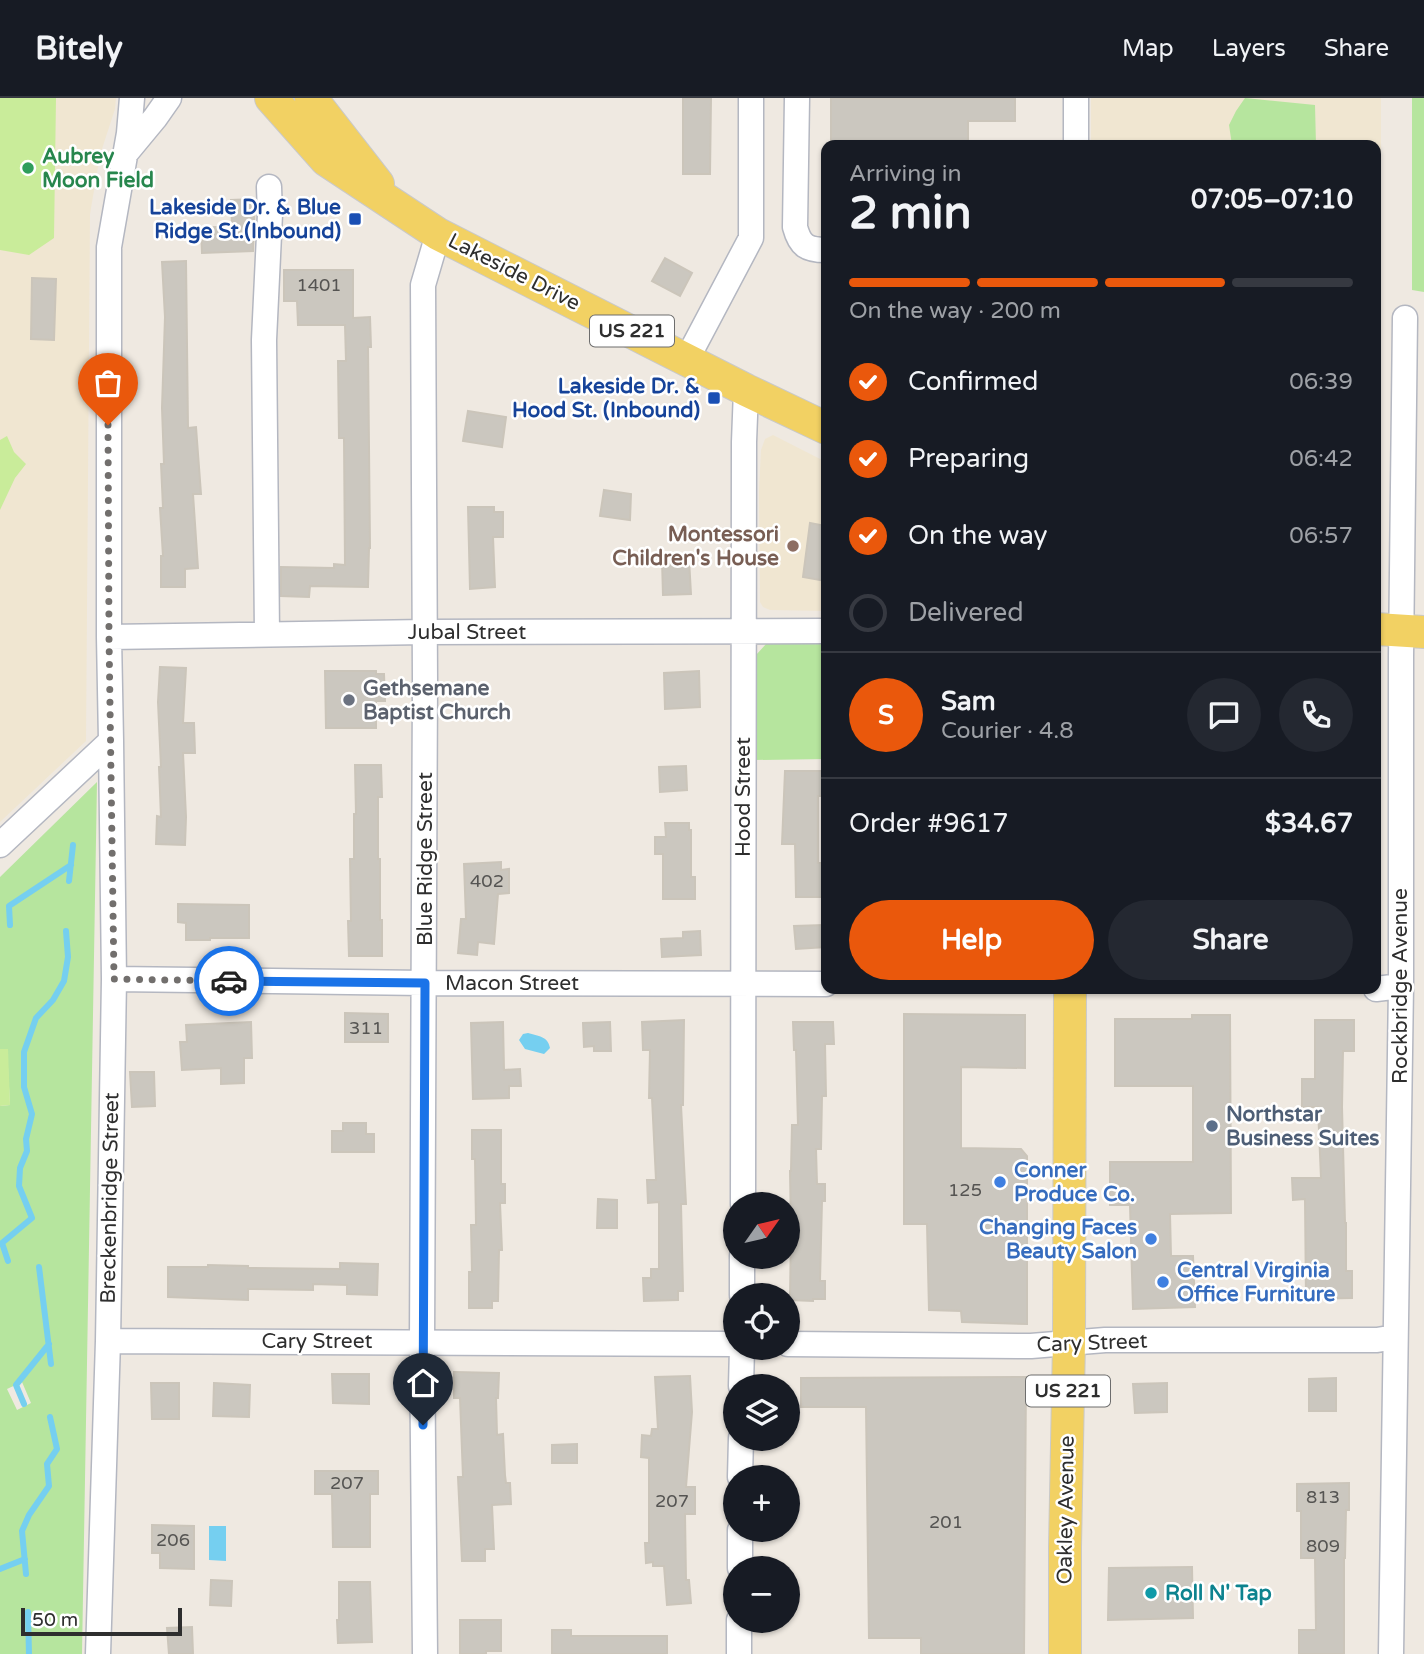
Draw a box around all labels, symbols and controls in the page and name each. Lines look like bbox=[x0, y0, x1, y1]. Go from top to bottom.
text: Bitely bbox=[35, 29, 123, 68]
text: Map bbox=[1122, 34, 1174, 63]
text: Layers bbox=[1212, 34, 1286, 63]
text: Share bbox=[1324, 34, 1389, 63]
place label: Aubrey Moon Field bbox=[42, 144, 154, 193]
marker: Aubrey Moon Field bbox=[20, 160, 36, 176]
text: Arriving in bbox=[849, 160, 962, 188]
text: 07:05–07:10 bbox=[1191, 184, 1353, 215]
text: 2 min bbox=[849, 186, 972, 241]
place label: Lakeside Dr. & Blue Ridge St.(Inbound) bbox=[149, 195, 341, 244]
marker: Lakeside Dr. & Blue Ridge St.(Inbound) bbox=[347, 211, 363, 227]
street label: Lakeside Drive bbox=[444, 228, 584, 316]
house number: 1401 bbox=[296, 274, 342, 296]
text: On the way · 200 m bbox=[849, 297, 1061, 325]
road number: US 221 bbox=[590, 316, 674, 346]
pin bbox=[78, 353, 138, 425]
icon: check bbox=[849, 363, 887, 401]
icon: bag bbox=[89, 364, 127, 402]
text: Confirmed bbox=[908, 366, 1038, 397]
text: 06:39 bbox=[1289, 368, 1353, 396]
place label: Lakeside Dr. & Hood St. (Inbound) bbox=[512, 374, 700, 423]
marker: Lakeside Dr. & Hood St. (Inbound) bbox=[706, 390, 722, 406]
icon: check bbox=[849, 440, 887, 478]
text: Preparing bbox=[908, 443, 1029, 474]
text: 06:42 bbox=[1289, 445, 1353, 473]
icon: check bbox=[849, 517, 887, 555]
text: On the way bbox=[908, 520, 1048, 551]
place label: Montessori Children's House bbox=[612, 522, 779, 571]
text: 06:57 bbox=[1289, 522, 1353, 550]
marker: Montessori Children's House bbox=[785, 538, 801, 554]
text: Delivered bbox=[908, 597, 1024, 628]
street label: Jubal Street bbox=[408, 620, 526, 645]
place label: Gethsemane Baptist Church bbox=[363, 676, 511, 725]
button: chat bbox=[1187, 678, 1261, 752]
button: phone bbox=[1279, 678, 1353, 752]
text: Sam bbox=[941, 686, 996, 717]
marker: Gethsemane Baptist Church bbox=[341, 692, 357, 708]
text: S bbox=[878, 700, 894, 731]
text: Courier · 4.8 bbox=[941, 717, 1074, 745]
street label: Hood Street bbox=[731, 737, 756, 857]
street label: Blue Ridge Street bbox=[413, 772, 438, 946]
text: Order #9617 bbox=[849, 808, 1009, 839]
text: $34.67 bbox=[1265, 808, 1353, 839]
house number: 402 bbox=[470, 870, 504, 892]
street label: Rockbridge Avenue bbox=[1388, 888, 1413, 1084]
button: Help bbox=[849, 900, 1094, 980]
button: Share bbox=[1108, 900, 1353, 980]
courier bbox=[194, 946, 264, 1016]
icon: car bbox=[210, 962, 248, 1000]
street label: Macon Street bbox=[445, 971, 579, 996]
house number: 311 bbox=[349, 1017, 383, 1039]
street label: Breckenbridge Street bbox=[96, 1092, 124, 1304]
place label: Northstar Business Suites bbox=[1226, 1102, 1379, 1151]
marker: Northstar Business Suites bbox=[1204, 1118, 1220, 1134]
place label: Conner Produce Co. bbox=[1014, 1158, 1135, 1207]
marker: Conner Produce Co. bbox=[992, 1174, 1008, 1190]
house number: 125 bbox=[948, 1179, 982, 1201]
north arrow bbox=[723, 1192, 800, 1269]
map controls bbox=[723, 1192, 800, 1633]
place label: Changing Faces Beauty Salon bbox=[979, 1215, 1137, 1264]
marker: Changing Faces Beauty Salon bbox=[1143, 1231, 1159, 1247]
place label: Central Virginia Office Furniture bbox=[1177, 1258, 1336, 1307]
marker: Central Virginia Office Furniture bbox=[1155, 1274, 1171, 1290]
button: locate bbox=[723, 1283, 800, 1360]
street label: Cary Street bbox=[261, 1329, 373, 1354]
street label: Cary Street bbox=[1036, 1329, 1148, 1357]
pin bbox=[393, 1353, 453, 1425]
icon: home bbox=[404, 1364, 442, 1402]
button: layers bbox=[723, 1374, 800, 1451]
road number: US 221 bbox=[1026, 1376, 1110, 1406]
street label: Oakley Avenue bbox=[1052, 1435, 1080, 1585]
button: + bbox=[723, 1465, 800, 1542]
house number: 207 bbox=[330, 1472, 364, 1494]
house number: 813 bbox=[1306, 1486, 1340, 1508]
house number: 207 bbox=[655, 1490, 689, 1512]
house number: 201 bbox=[929, 1511, 963, 1533]
house number: 206 bbox=[156, 1529, 190, 1551]
house number: 809 bbox=[1306, 1535, 1340, 1557]
button: − bbox=[723, 1556, 800, 1633]
place label: Roll N' Tap bbox=[1165, 1581, 1272, 1606]
marker: Roll N' Tap bbox=[1143, 1585, 1159, 1601]
scale bar bbox=[21, 1605, 182, 1637]
text: 50 m bbox=[32, 1609, 78, 1631]

